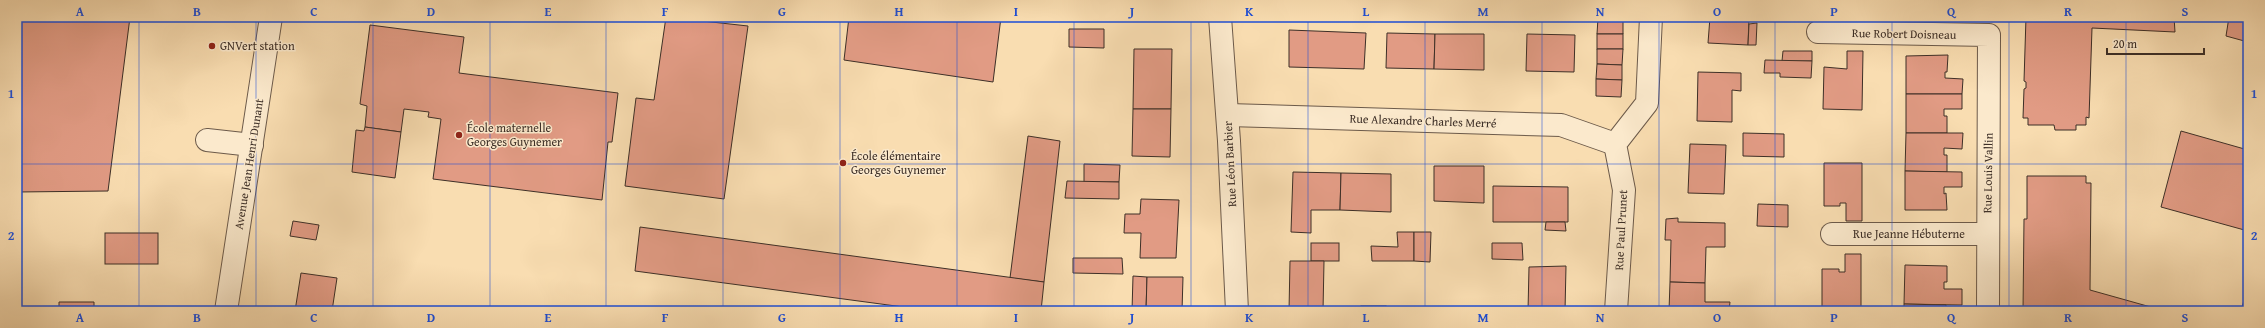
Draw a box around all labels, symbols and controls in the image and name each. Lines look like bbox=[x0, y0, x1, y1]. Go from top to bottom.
text: A bbox=[76, 2, 85, 21]
text: B bbox=[193, 2, 201, 21]
text: C bbox=[310, 2, 318, 21]
text: D bbox=[427, 2, 435, 21]
text: E bbox=[545, 2, 552, 21]
text: F bbox=[662, 2, 669, 21]
text: G bbox=[778, 2, 786, 21]
text: H bbox=[894, 2, 904, 21]
text: I bbox=[1014, 2, 1018, 21]
text: J bbox=[1128, 2, 1135, 21]
text: K bbox=[1245, 2, 1254, 21]
text: L bbox=[1363, 2, 1370, 21]
text: M bbox=[1477, 2, 1489, 21]
text: N bbox=[1596, 2, 1605, 21]
text: O bbox=[1713, 2, 1721, 21]
text: P bbox=[1830, 2, 1838, 21]
text: Q bbox=[1947, 2, 1957, 21]
text: R bbox=[2064, 2, 2073, 21]
text: S bbox=[2182, 2, 2189, 21]
street label: Rue Robert Doisneau bbox=[1852, 24, 1957, 43]
scale bar bbox=[2107, 30, 2204, 56]
text: 20 m bbox=[2113, 35, 2137, 52]
place label: GNVert station bbox=[220, 37, 295, 54]
marker: GNVert station bbox=[207, 41, 217, 51]
text: 1 bbox=[8, 84, 14, 103]
text: 1 bbox=[2251, 84, 2257, 103]
street label: Avenue Jean Henri Dunant bbox=[230, 96, 267, 231]
street label: Rue Alexandre Charles Merré bbox=[1349, 109, 1497, 132]
place label: École maternelle Georges Guynemer bbox=[467, 119, 562, 150]
street label: Rue Léon Barbier bbox=[1219, 120, 1240, 208]
marker: École maternelle Georges Guynemer bbox=[454, 130, 464, 140]
street label: Rue Louis Vallin bbox=[1978, 132, 1997, 213]
place label: École élémentaire Georges Guynemer bbox=[851, 147, 946, 178]
marker: École élémentaire Georges Guynemer bbox=[838, 158, 848, 168]
street label: Rue Paul Prunet bbox=[1610, 188, 1631, 271]
street label: Rue Jeanne Hébuterne bbox=[1853, 225, 1965, 242]
text: 2 bbox=[8, 226, 15, 245]
text: 2 bbox=[2251, 226, 2258, 245]
text: A bbox=[76, 308, 85, 327]
text: B bbox=[193, 308, 201, 327]
text: C bbox=[310, 308, 318, 327]
text: D bbox=[427, 308, 435, 327]
text: E bbox=[545, 308, 552, 327]
text: F bbox=[662, 308, 669, 327]
text: G bbox=[778, 308, 786, 327]
text: H bbox=[894, 308, 904, 327]
text: I bbox=[1014, 308, 1018, 327]
text: J bbox=[1128, 308, 1135, 327]
text: K bbox=[1245, 308, 1254, 327]
text: L bbox=[1363, 308, 1370, 327]
text: M bbox=[1477, 308, 1489, 327]
text: N bbox=[1596, 308, 1605, 327]
text: O bbox=[1713, 308, 1721, 327]
text: P bbox=[1830, 308, 1838, 327]
text: Q bbox=[1947, 308, 1957, 327]
text: R bbox=[2064, 308, 2073, 327]
text: S bbox=[2182, 308, 2189, 327]

